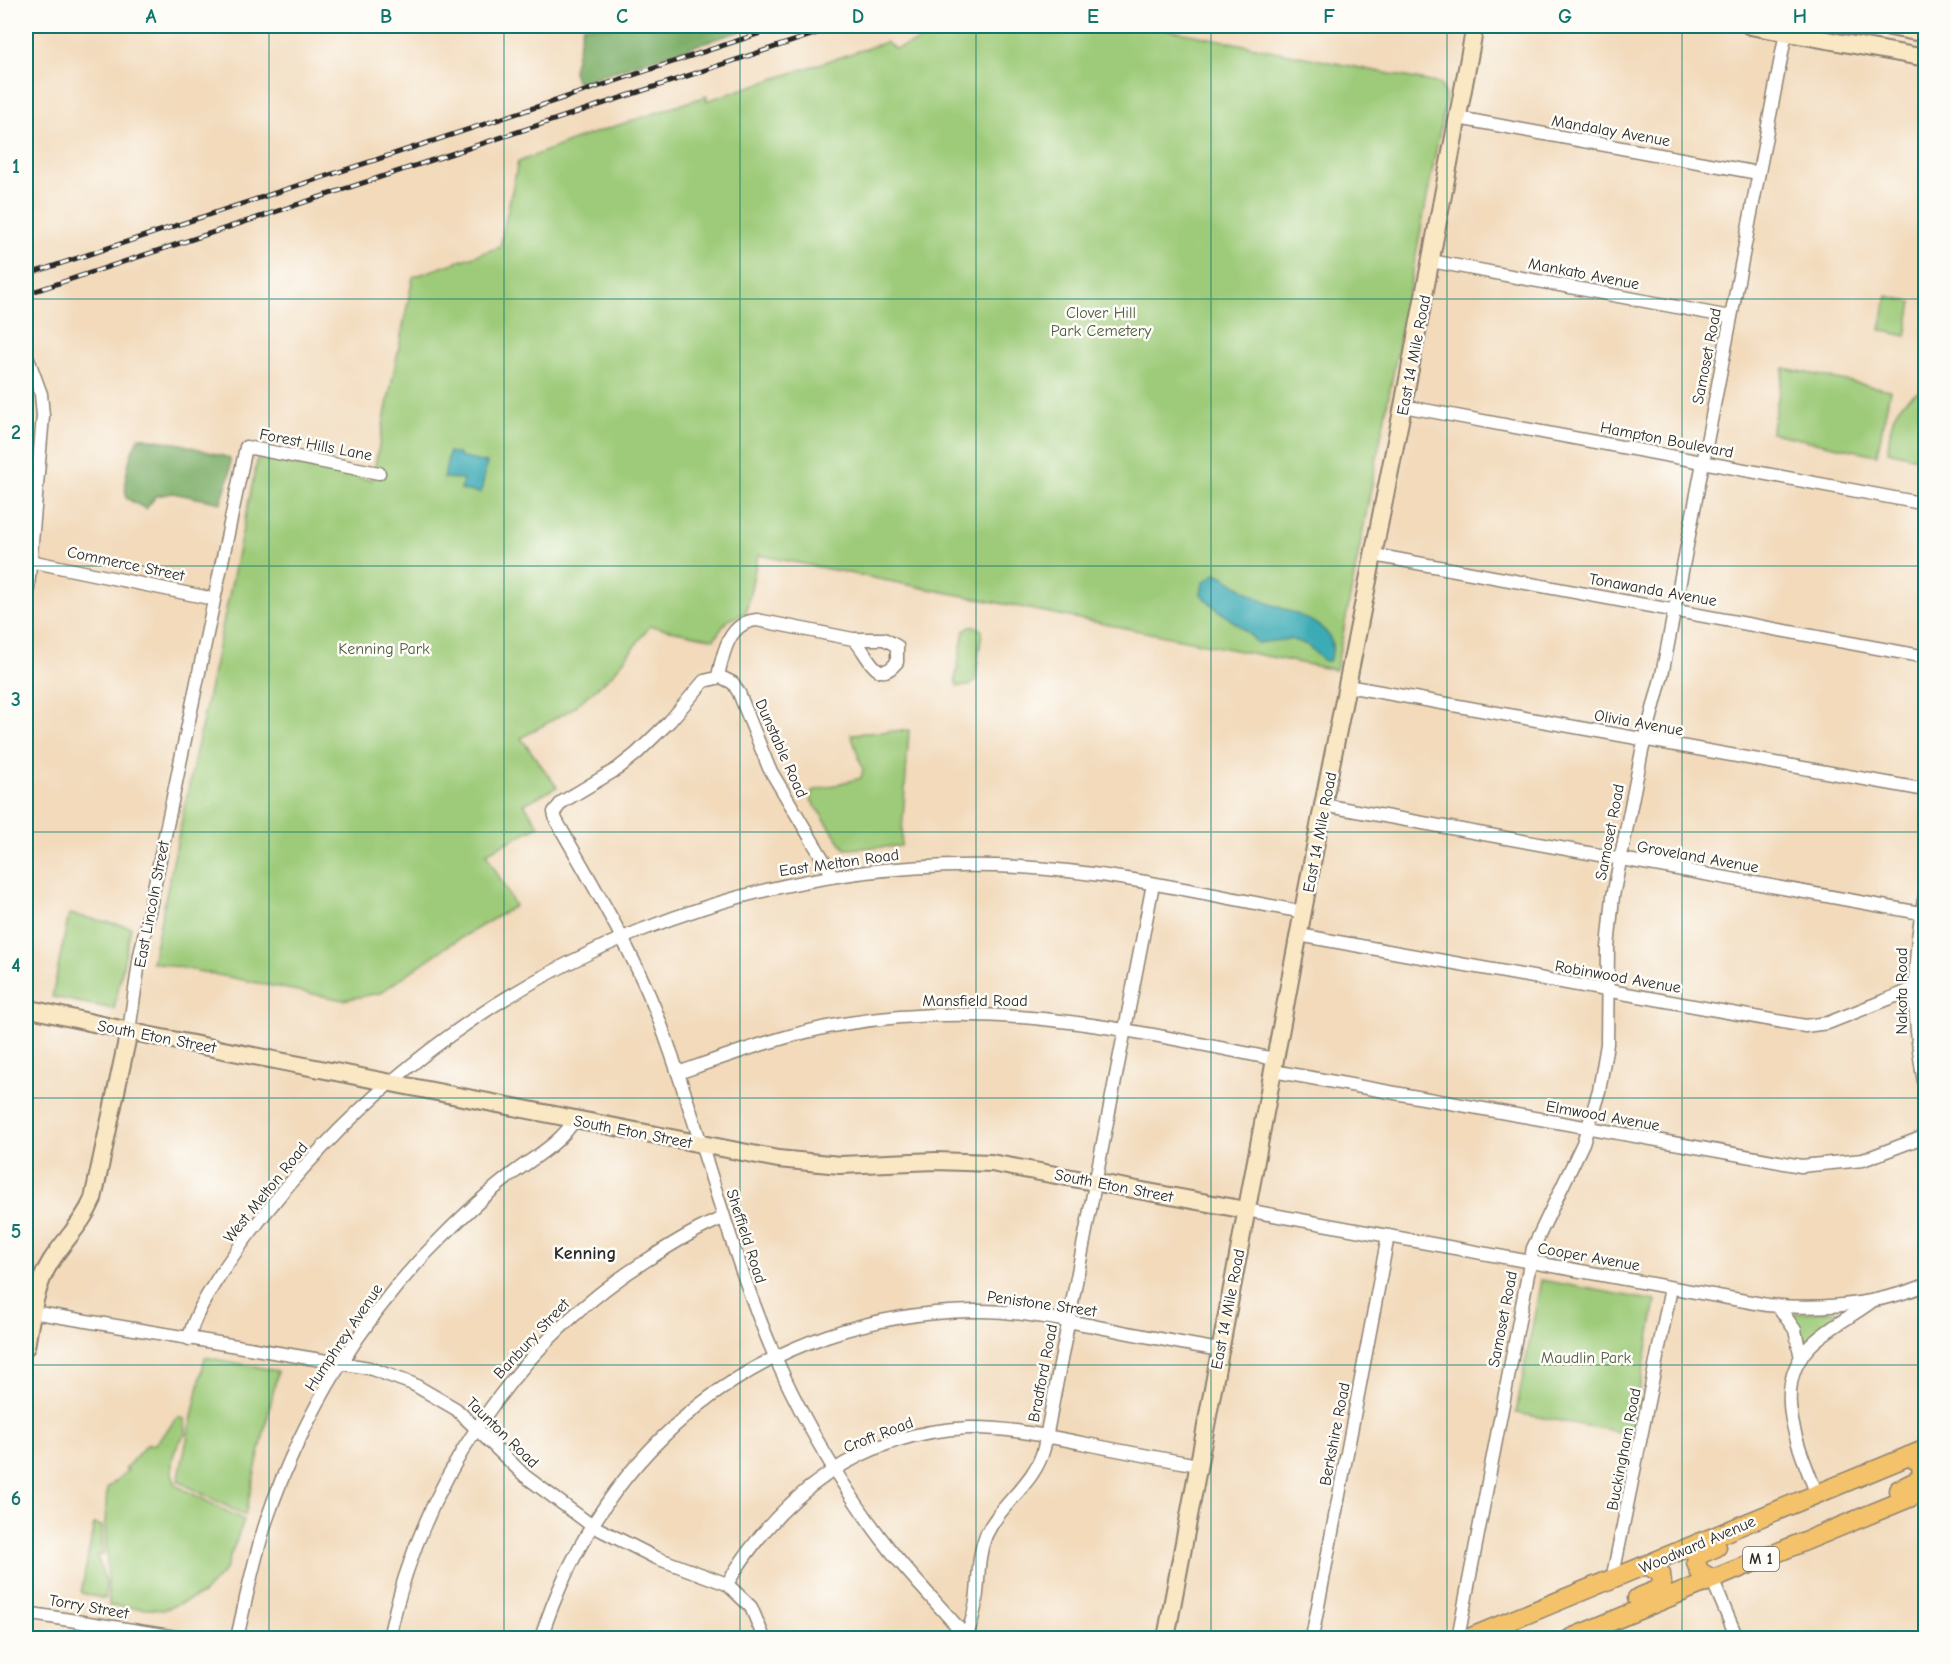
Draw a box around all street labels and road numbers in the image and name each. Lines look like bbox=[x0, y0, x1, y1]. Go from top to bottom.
street label: Mandalay Avenue bbox=[1550, 112, 1672, 150]
street label: Mankato Avenue bbox=[1527, 254, 1641, 294]
street label: East 14 Mile Road bbox=[1393, 293, 1434, 417]
street label: Samoset Road bbox=[1689, 306, 1725, 406]
street label: Hampton Boulevard bbox=[1599, 418, 1735, 462]
street label: Forest Hills Lane bbox=[258, 425, 374, 465]
street label: Commerce Street bbox=[65, 543, 187, 585]
street label: Tonawanda Avenue bbox=[1587, 570, 1718, 610]
street label: Dunstable Road bbox=[751, 696, 811, 801]
street label: Olivia Avenue bbox=[1593, 706, 1685, 740]
street label: East 14 Mile Road bbox=[1299, 770, 1340, 894]
street label: Samoset Road bbox=[1592, 782, 1628, 882]
street label: Groveland Avenue bbox=[1636, 837, 1760, 877]
street label: East Lincoln Street bbox=[131, 839, 173, 969]
street label: East Melton Road bbox=[778, 846, 900, 880]
street label: Nakota Road bbox=[1893, 948, 1911, 1034]
street label: Robinwood Avenue bbox=[1553, 957, 1682, 997]
street label: Mansfield Road bbox=[922, 992, 1028, 1010]
street label: South Eton Street bbox=[96, 1017, 218, 1057]
street label: Elmwood Avenue bbox=[1545, 1097, 1661, 1135]
street label: South Eton Street bbox=[572, 1112, 694, 1152]
street label: West Melton Road bbox=[220, 1139, 312, 1246]
street label: South Eton Street bbox=[1053, 1166, 1175, 1206]
street label: Sheffield Road bbox=[722, 1187, 770, 1286]
street label: Cooper Avenue bbox=[1536, 1239, 1641, 1275]
street label: East 14 Mile Road bbox=[1207, 1247, 1248, 1371]
street label: Samoset Road bbox=[1485, 1269, 1521, 1369]
street label: Humphrey Avenue bbox=[301, 1281, 386, 1395]
street label: Penistone Street bbox=[986, 1287, 1098, 1321]
street label: Banbury Street bbox=[490, 1295, 574, 1382]
street label: Bradford Road bbox=[1025, 1323, 1061, 1424]
street label: Berkshire Road bbox=[1316, 1381, 1354, 1487]
street label: Buckingham Road bbox=[1603, 1386, 1645, 1512]
street label: Taunton Road bbox=[462, 1394, 542, 1472]
street label: Croft Road bbox=[841, 1413, 916, 1456]
street label: Woodward Avenue bbox=[1637, 1512, 1758, 1578]
road number: M 1 bbox=[1743, 1547, 1779, 1571]
street label: Torry Street bbox=[48, 1591, 130, 1623]

